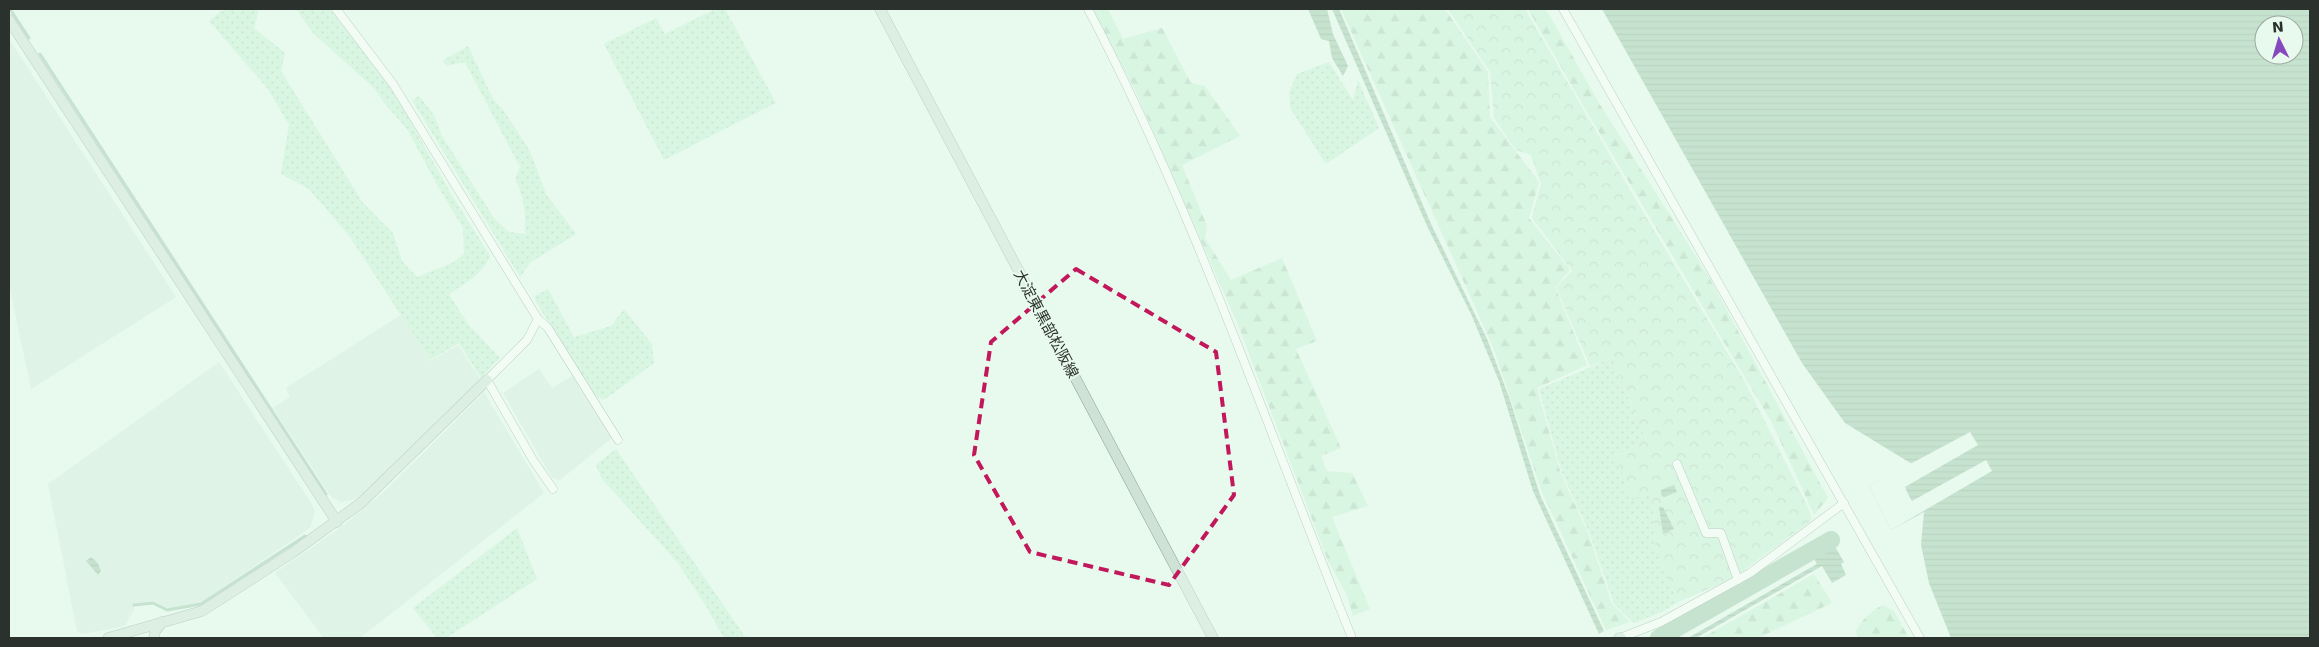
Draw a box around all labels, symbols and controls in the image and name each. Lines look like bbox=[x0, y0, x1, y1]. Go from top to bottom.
north arrow bbox=[2254, 15, 2304, 65]
text: N bbox=[2271, 19, 2284, 36]
street label: 大淀東黒部松阪線 bbox=[1010, 267, 1082, 381]

